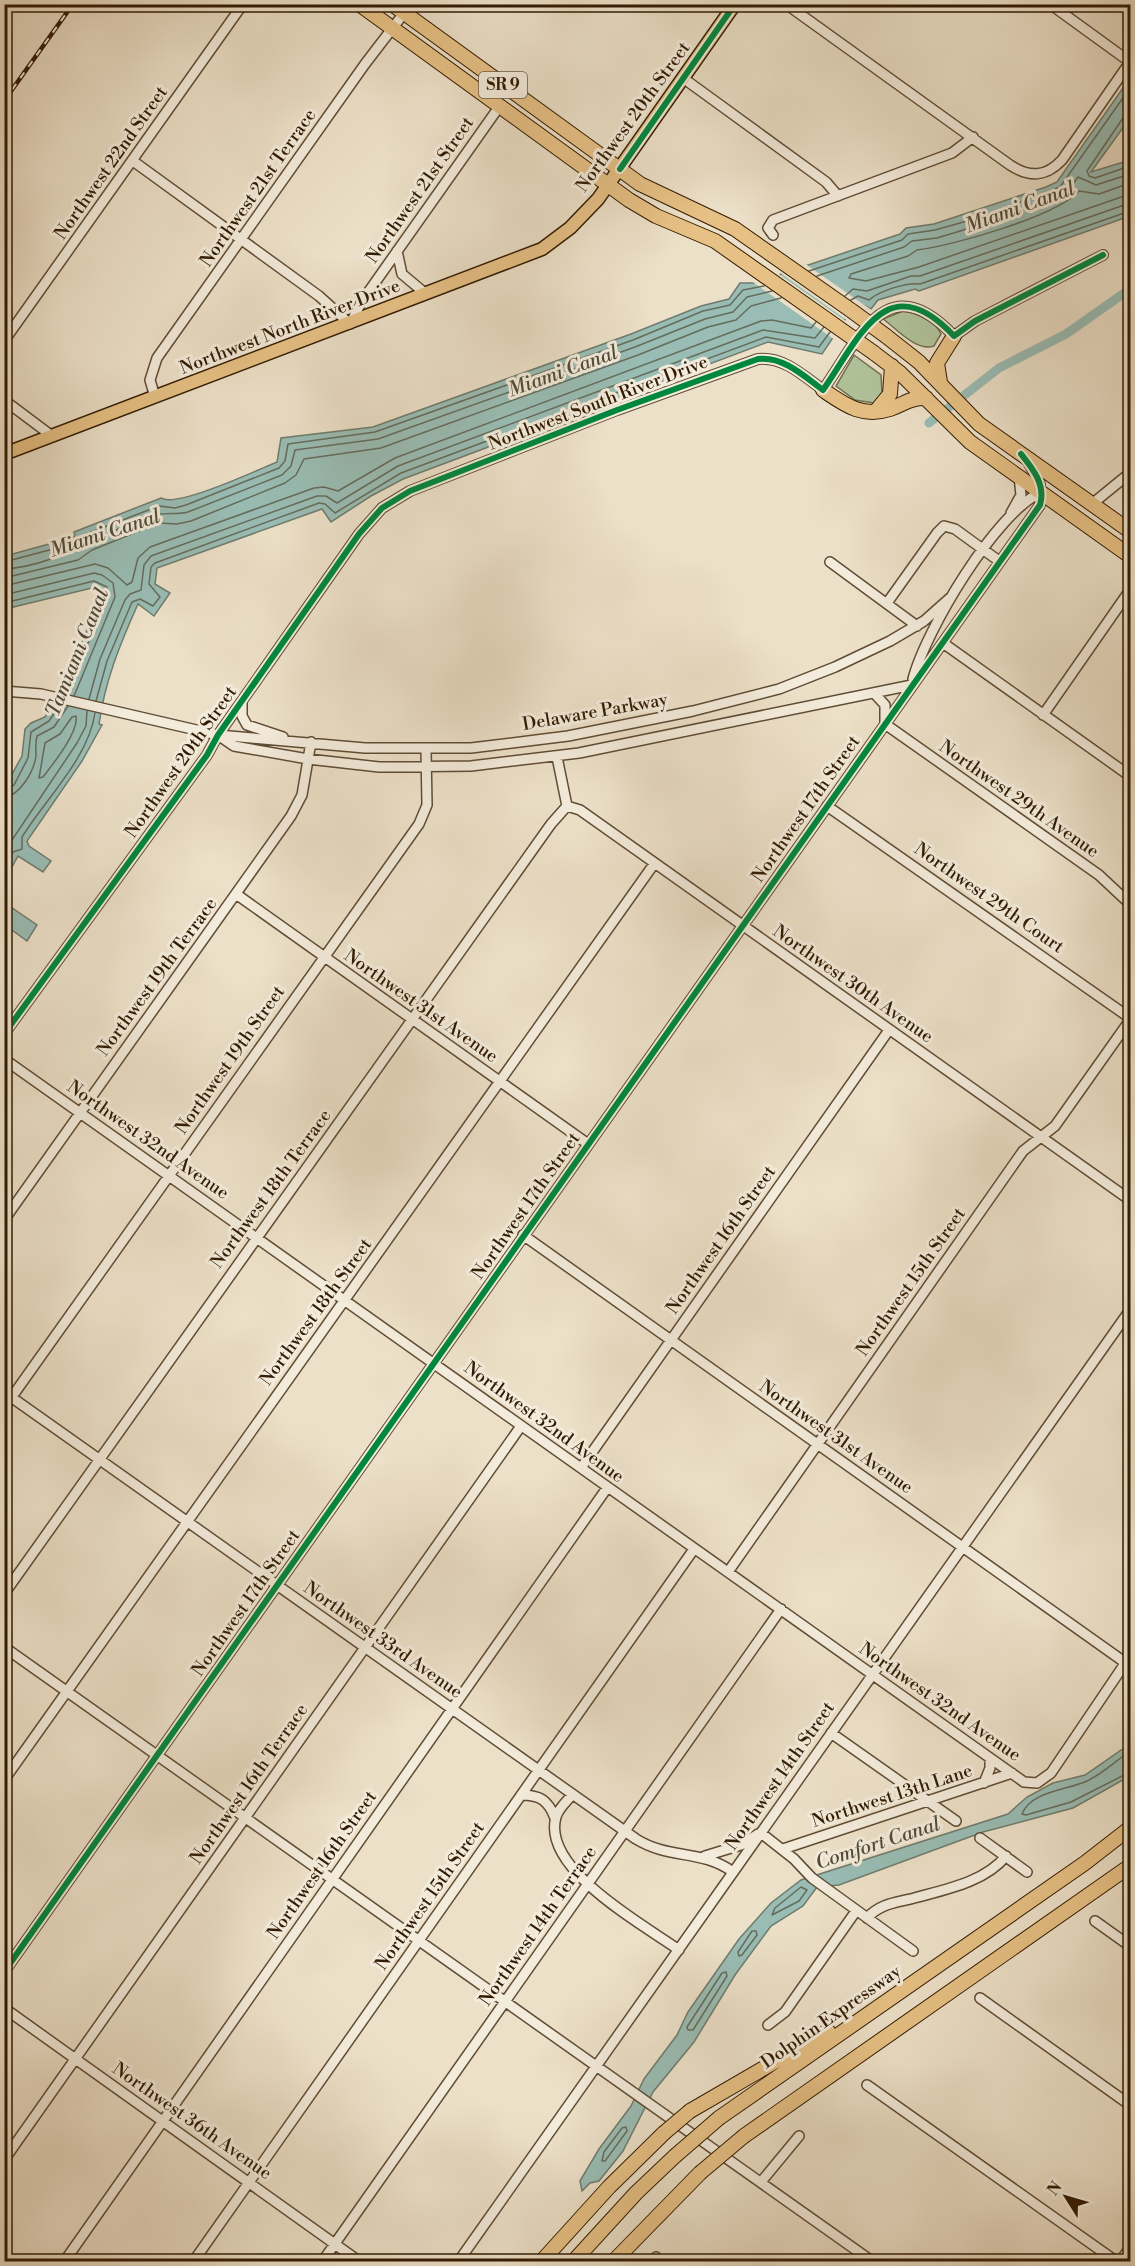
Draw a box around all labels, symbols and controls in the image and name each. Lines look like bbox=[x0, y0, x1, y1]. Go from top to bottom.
street label: Northwest 20th Street bbox=[571, 37, 696, 197]
road number: SR 9 bbox=[479, 72, 527, 98]
street label: Northwest 22nd Street bbox=[49, 81, 173, 244]
street label: Northwest 21st Terrace bbox=[195, 104, 321, 272]
street label: Northwest 21st Street bbox=[361, 112, 480, 268]
water label: Miami Canal bbox=[962, 176, 1079, 239]
street label: Northwest North River Drive bbox=[176, 274, 404, 380]
water label: Miami Canal bbox=[505, 340, 622, 403]
street label: Northwest South River Drive bbox=[485, 350, 711, 456]
water label: Miami Canal bbox=[46, 504, 164, 564]
water label: Tamiami Canal bbox=[41, 585, 115, 721]
street label: Northwest 20th Street bbox=[120, 681, 243, 842]
street label: Delaware Parkway bbox=[521, 688, 670, 736]
street label: Northwest 17th Street bbox=[747, 731, 866, 887]
street label: Northwest 29th Avenue bbox=[935, 735, 1103, 863]
street label: Northwest 29th Court bbox=[910, 838, 1069, 959]
street label: Northwest 19th Terrace bbox=[92, 893, 222, 1061]
street label: Northwest 30th Avenue bbox=[768, 920, 938, 1048]
street label: Northwest 31st Avenue bbox=[339, 944, 503, 1068]
street label: Northwest 19th Street bbox=[170, 981, 290, 1139]
street label: Northwest 32nd Avenue bbox=[63, 1075, 233, 1205]
street label: Northwest 18th Terrace bbox=[206, 1105, 336, 1273]
street label: Northwest 17th Street bbox=[467, 1128, 586, 1284]
street label: Northwest 16th Street bbox=[661, 1161, 781, 1319]
street label: Northwest 15th Street bbox=[851, 1203, 971, 1361]
street label: Northwest 18th Street bbox=[255, 1233, 378, 1390]
street label: Northwest 32nd Avenue bbox=[459, 1356, 629, 1488]
street label: Northwest 31st Avenue bbox=[754, 1375, 918, 1499]
street label: Northwest 17th Street bbox=[187, 1525, 306, 1681]
street label: Northwest 33rd Avenue bbox=[299, 1576, 467, 1704]
street label: Northwest 32nd Avenue bbox=[855, 1637, 1025, 1767]
street label: Northwest 14th Street bbox=[720, 1697, 840, 1855]
street label: Northwest 16th Terrace bbox=[185, 1699, 313, 1869]
street label: Northwest 13th Lane bbox=[809, 1759, 975, 1833]
street label: Northwest 16th Street bbox=[262, 1786, 382, 1944]
water label: Comfort Canal bbox=[812, 1812, 944, 1876]
street label: Northwest 15th Street bbox=[370, 1817, 490, 1975]
street label: Northwest 14th Terrace bbox=[474, 1841, 602, 2011]
street label: Dolphin Expressway bbox=[756, 1960, 906, 2074]
street label: Northwest 36th Avenue bbox=[108, 2057, 276, 2185]
north arrow bbox=[1036, 2167, 1096, 2227]
text: N bbox=[1043, 2177, 1067, 2200]

